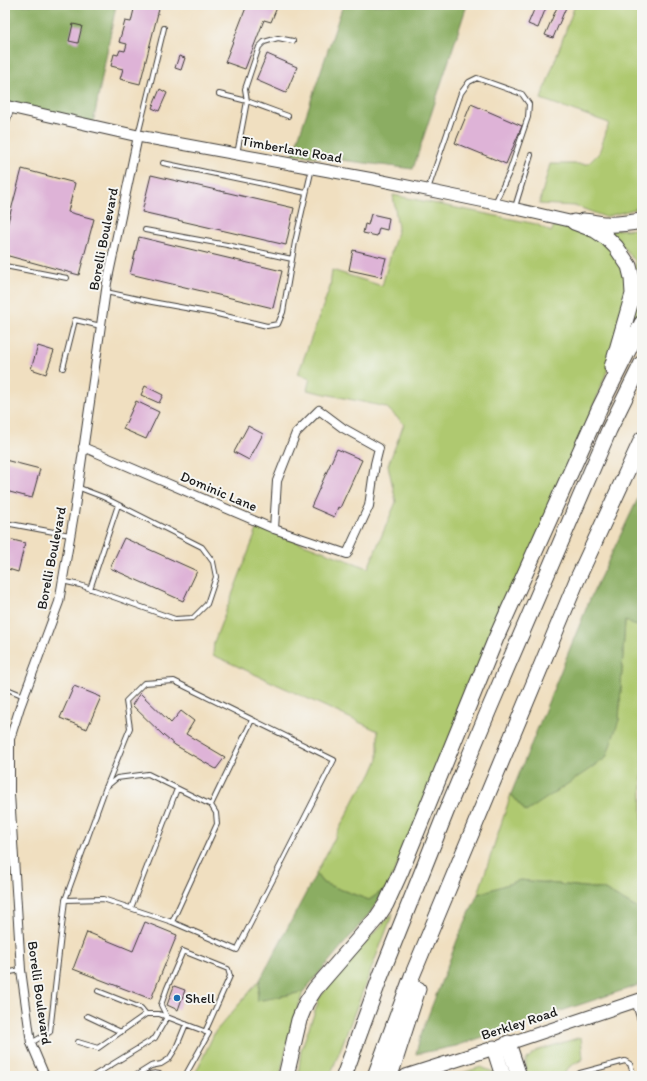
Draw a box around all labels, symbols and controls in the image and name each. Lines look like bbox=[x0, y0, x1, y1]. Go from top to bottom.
street label: Timberlane Road bbox=[240, 132, 344, 167]
street label: Borelli Boulevard bbox=[85, 186, 122, 292]
street label: Dominic Lane bbox=[178, 468, 260, 515]
street label: Borelli Boulevard bbox=[33, 505, 70, 611]
street label: Borelli Boulevard bbox=[24, 940, 55, 1046]
place label: Shell bbox=[185, 990, 215, 1007]
marker: Shell bbox=[172, 993, 182, 1003]
street label: Berkley Road bbox=[479, 1003, 560, 1044]

